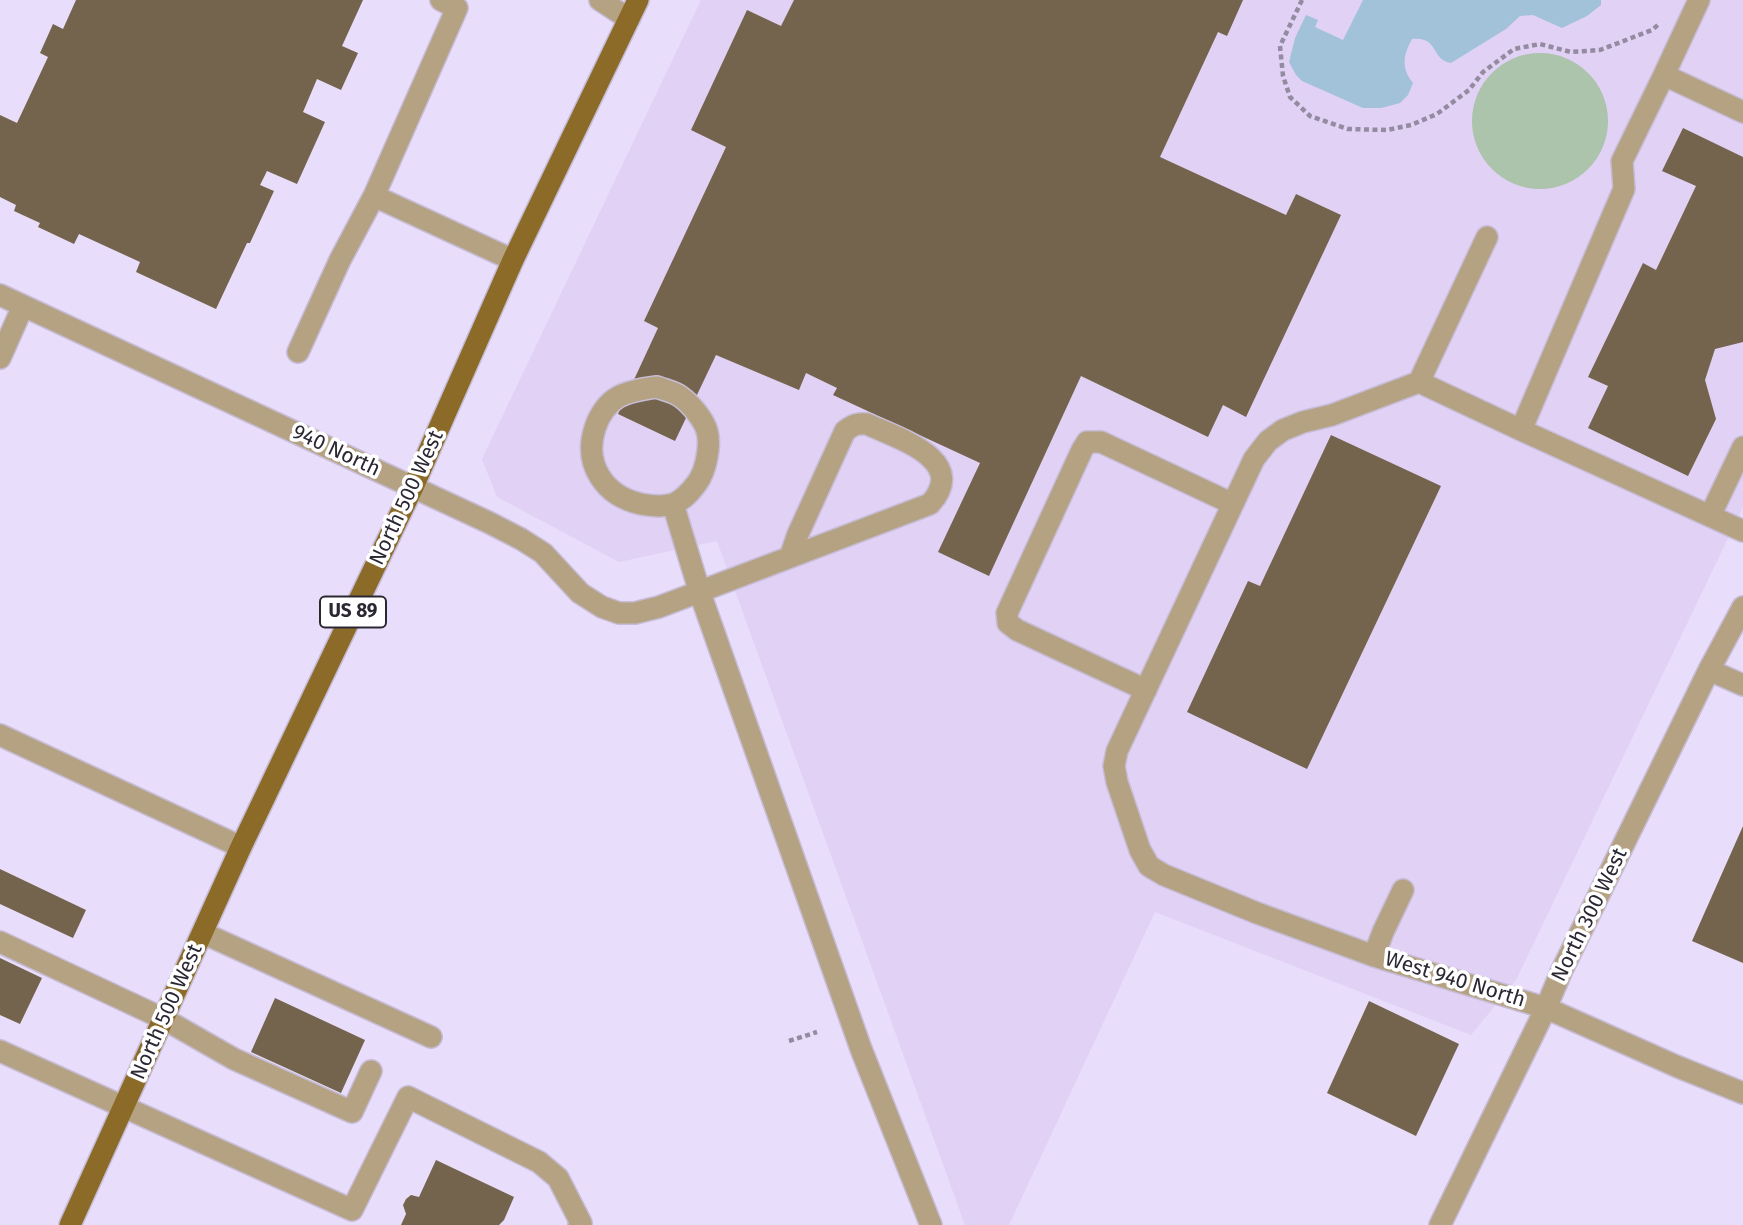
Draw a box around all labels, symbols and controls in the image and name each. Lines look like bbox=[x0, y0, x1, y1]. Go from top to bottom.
street label: 940 North bbox=[288, 420, 384, 482]
street label: North 500 West bbox=[365, 427, 449, 569]
road number: US 89 bbox=[320, 596, 386, 628]
street label: North 300 West bbox=[1547, 844, 1633, 986]
street label: North 500 West bbox=[126, 940, 208, 1084]
street label: West 940 North bbox=[1382, 947, 1528, 1013]

